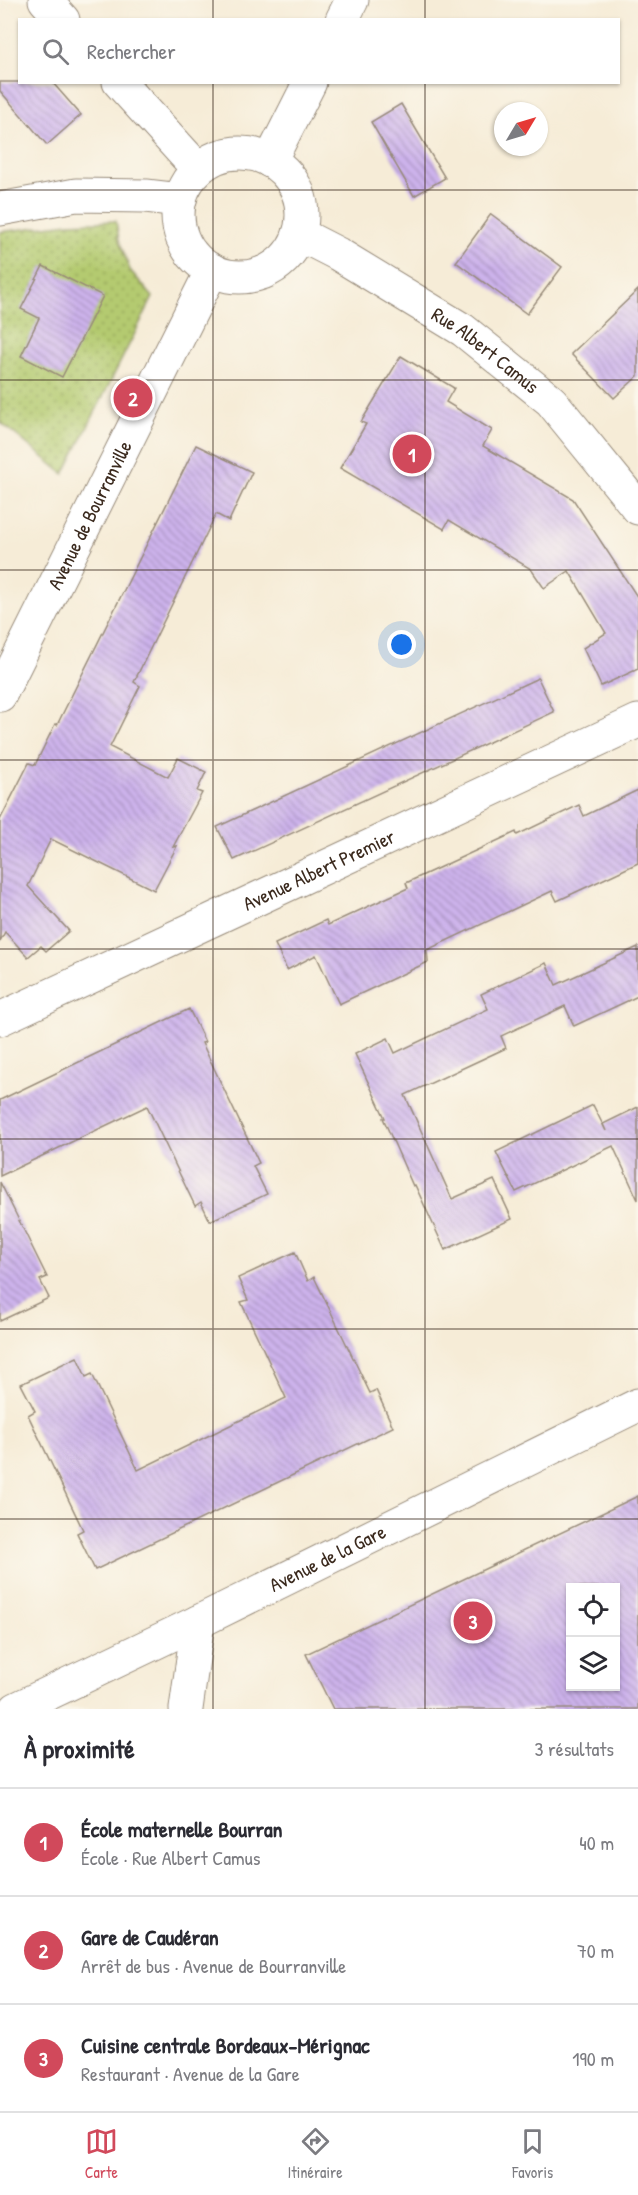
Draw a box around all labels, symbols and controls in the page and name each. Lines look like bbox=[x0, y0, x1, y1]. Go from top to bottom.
search box bbox=[18, 18, 620, 84]
icon: search bbox=[39, 35, 72, 68]
text: Rechercher bbox=[87, 36, 176, 66]
north arrow bbox=[494, 102, 548, 156]
street label: Rue Albert Camus bbox=[427, 300, 545, 399]
pin: 2 bbox=[114, 376, 152, 420]
pin: 1 bbox=[392, 432, 432, 476]
street label: Avenue de Bourranville bbox=[41, 436, 138, 594]
your location bbox=[387, 630, 416, 659]
street label: Avenue Albert Premier bbox=[238, 822, 399, 917]
street label: Avenue de la Gare bbox=[264, 1518, 390, 1598]
map controls bbox=[566, 1583, 620, 1691]
button: locate bbox=[566, 1583, 620, 1637]
pin: 3 bbox=[454, 1598, 492, 1644]
button: layers bbox=[566, 1637, 620, 1691]
text: À proximité bbox=[24, 1731, 135, 1766]
text: 3 résultats bbox=[534, 1735, 614, 1762]
text: École maternelle Bourran bbox=[81, 1814, 283, 1844]
text: 1 bbox=[40, 1829, 47, 1856]
text: 40 m bbox=[579, 1829, 614, 1856]
text: École · Rue Albert Camus bbox=[81, 1844, 260, 1871]
text: Gare de Caudéran bbox=[81, 1922, 219, 1952]
text: 2 bbox=[39, 1937, 48, 1964]
text: 70 m bbox=[577, 1937, 614, 1964]
text: Arrêt de bus · Avenue de Bourranville bbox=[81, 1952, 346, 1979]
text: Cuisine centrale Bordeaux-Mérignac bbox=[81, 2030, 370, 2060]
text: 3 bbox=[39, 2045, 48, 2072]
text: 190 m bbox=[572, 2045, 614, 2072]
text: Restaurant · Avenue de la Gare bbox=[81, 2060, 300, 2087]
tab: Carte bbox=[85, 2125, 118, 2183]
tab: Itinéraire bbox=[288, 2125, 343, 2183]
tab: Favoris bbox=[512, 2125, 553, 2183]

